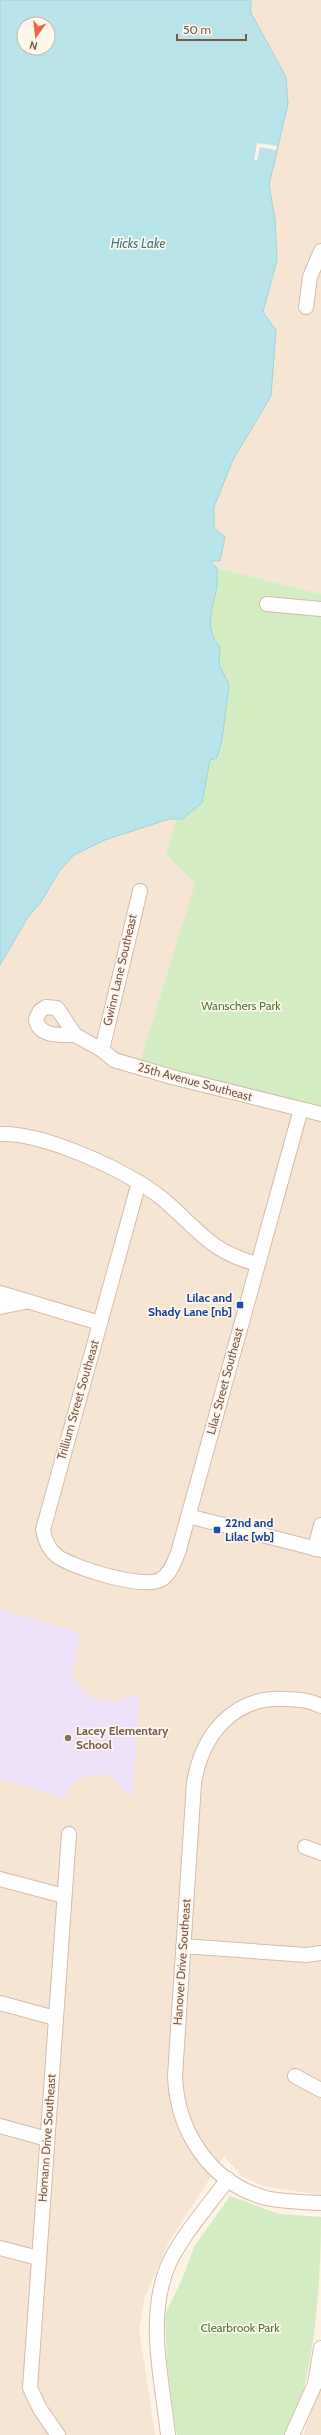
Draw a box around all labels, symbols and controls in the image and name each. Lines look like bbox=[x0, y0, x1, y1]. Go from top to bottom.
north arrow bbox=[16, 16, 56, 56]
scale bar bbox=[177, 16, 246, 42]
text: 50 m bbox=[183, 22, 211, 37]
text: N bbox=[28, 38, 39, 53]
water label: Hicks Lake bbox=[111, 235, 165, 251]
street label: Gwinn Lane Southeast bbox=[99, 913, 140, 1027]
park label: Wanschers Park bbox=[201, 998, 281, 1013]
street label: 25th Avenue Southeast bbox=[136, 1059, 254, 1104]
place label: Lilac and Shady Lane [nb] bbox=[148, 1290, 232, 1319]
marker: Lilac and Shady Lane [nb] bbox=[235, 1300, 245, 1310]
street label: Lilac Street Southeast bbox=[203, 1326, 246, 1436]
street label: Trillium Street Southeast bbox=[53, 1338, 102, 1462]
place label: 22nd and Lilac [wb] bbox=[225, 1515, 274, 1544]
marker: 22nd and Lilac [wb] bbox=[212, 1525, 222, 1535]
place label: Lacey Elementary School bbox=[76, 1723, 169, 1752]
marker: Lacey Elementary School bbox=[63, 1733, 73, 1743]
street label: Hanover Drive Southeast bbox=[170, 1898, 193, 2026]
street label: Homann Drive Southeast bbox=[35, 2073, 58, 2202]
park label: Clearbrook Park bbox=[200, 2320, 280, 2335]

